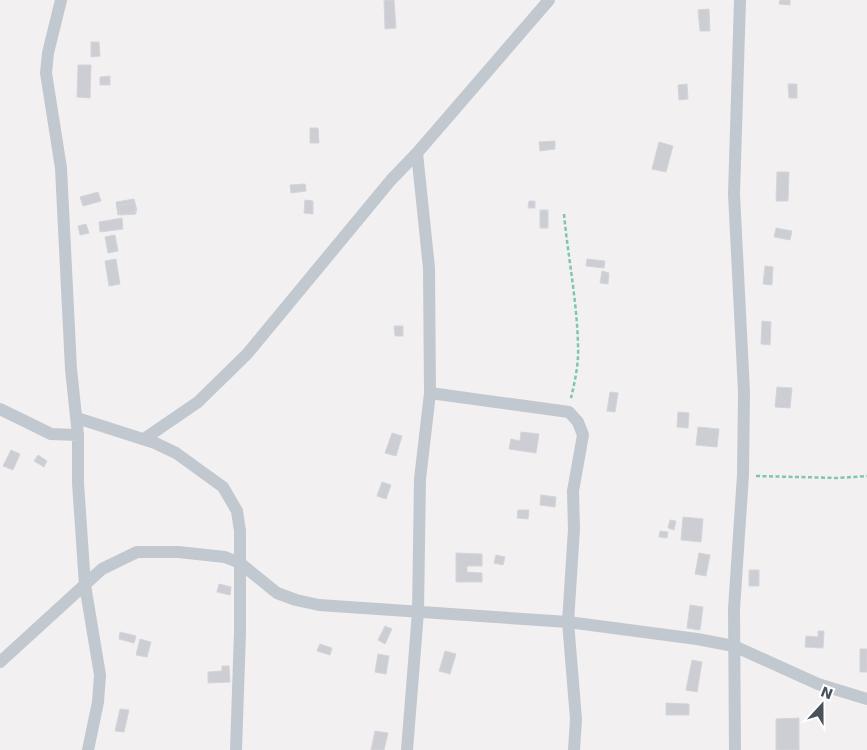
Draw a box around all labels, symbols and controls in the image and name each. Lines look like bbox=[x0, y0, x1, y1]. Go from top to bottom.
north arrow bbox=[797, 680, 847, 730]
text: N bbox=[818, 683, 835, 702]

